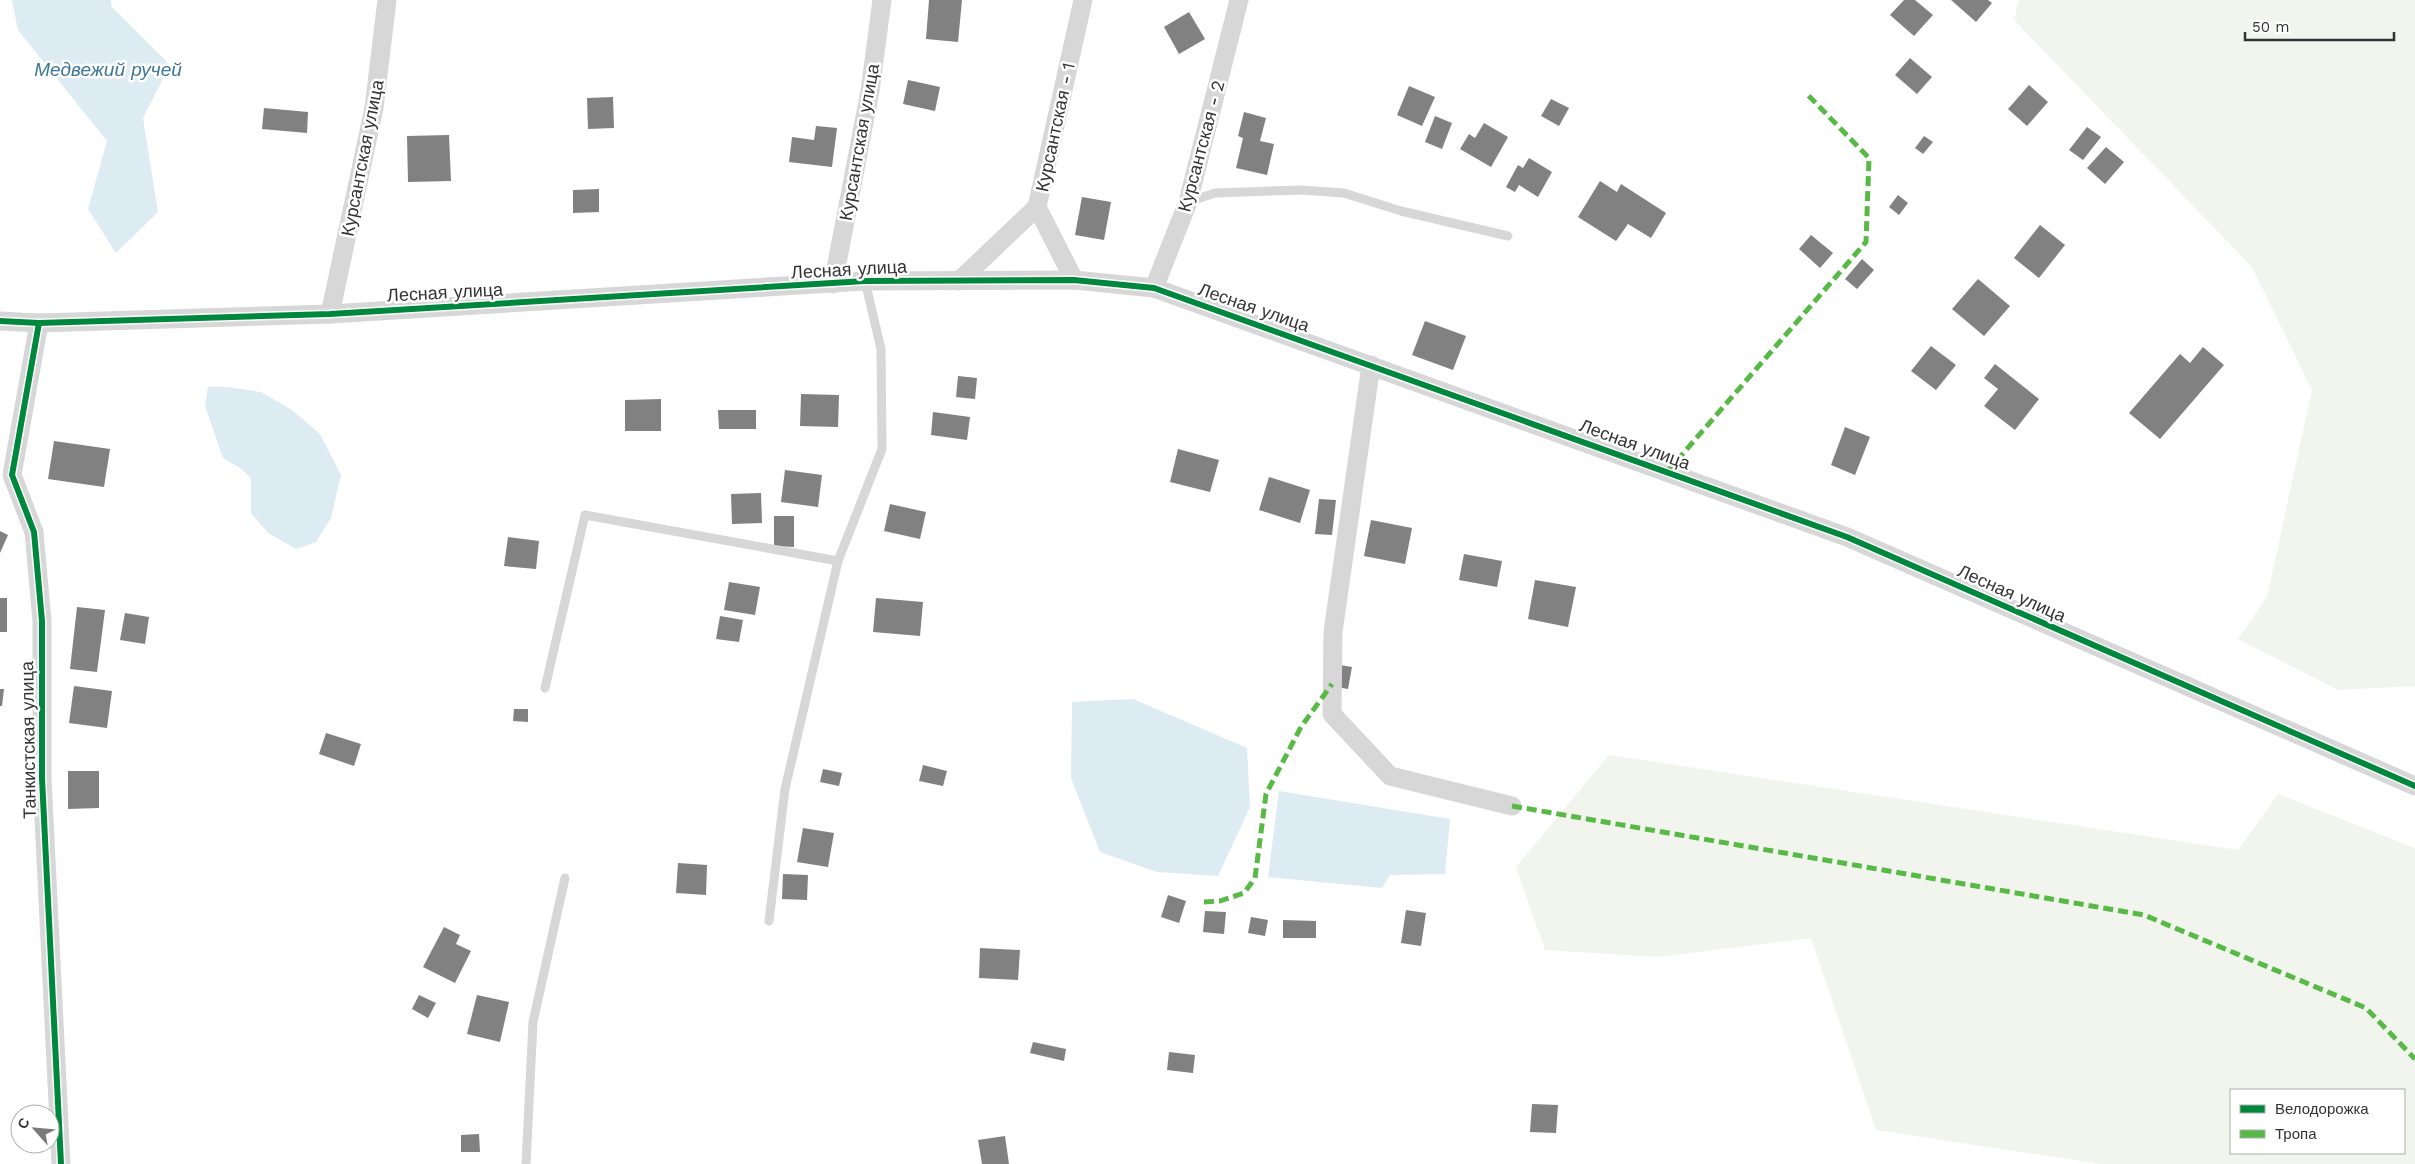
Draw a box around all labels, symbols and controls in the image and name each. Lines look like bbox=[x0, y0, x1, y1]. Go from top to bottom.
scale bar bbox=[2245, 10, 2394, 42]
text: 50 m bbox=[2252, 18, 2289, 36]
water label: Медвежий ручей bbox=[34, 58, 182, 81]
street label: Курсантская улица bbox=[835, 61, 883, 222]
street label: Курсантская - 1 bbox=[1031, 61, 1079, 193]
street label: Курсантская улица bbox=[337, 77, 388, 238]
street label: Курсантская - 2 bbox=[1173, 78, 1229, 214]
street label: Лесная улица bbox=[790, 255, 909, 283]
street label: Лесная улица bbox=[386, 278, 505, 306]
street label: Лесная улица bbox=[1196, 278, 1313, 336]
street label: Лесная улица bbox=[1577, 414, 1694, 474]
street label: Лесная улица bbox=[1955, 560, 2070, 627]
street label: Танкистская улица bbox=[16, 660, 40, 819]
legend bbox=[2230, 1089, 2405, 1154]
text: Велодорожка bbox=[2275, 1100, 2369, 1118]
north arrow bbox=[10, 1104, 60, 1154]
text: С bbox=[14, 1115, 33, 1131]
text: Тропа bbox=[2275, 1125, 2317, 1143]

